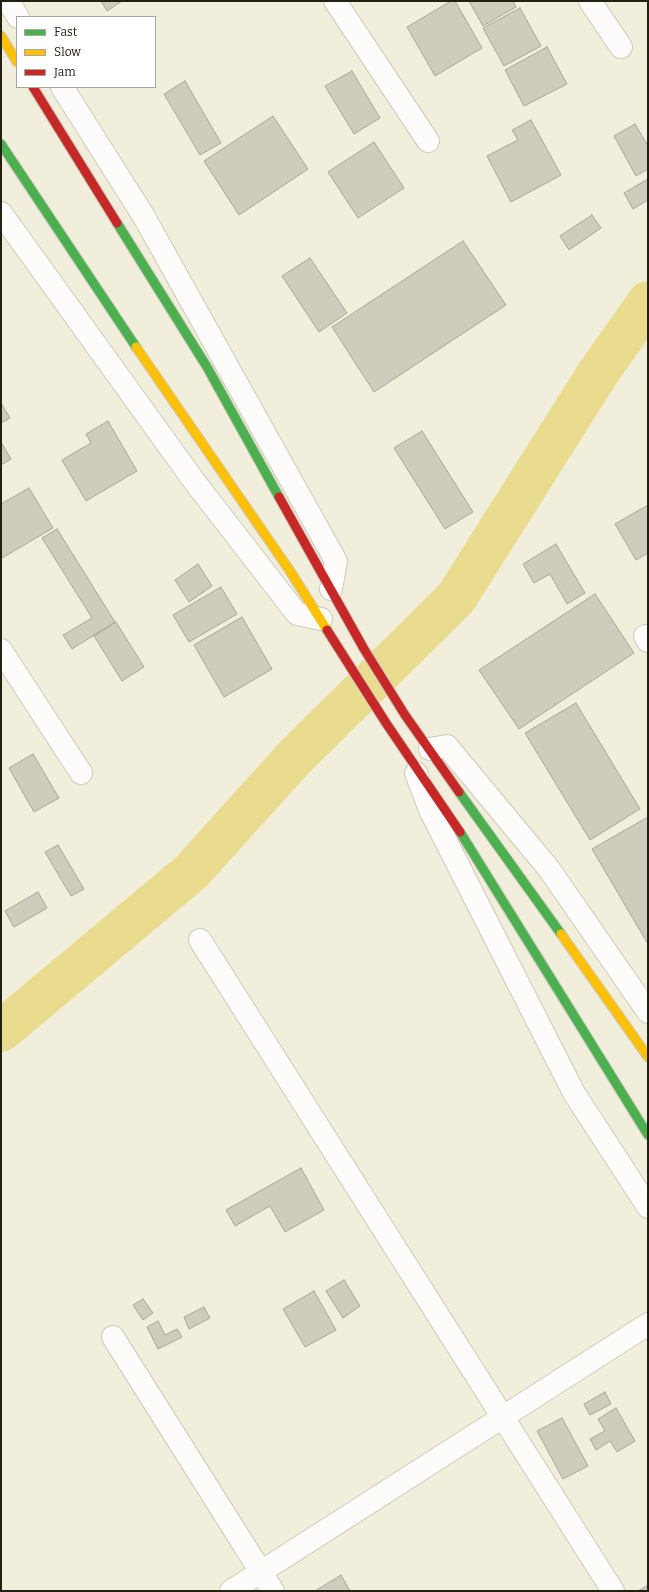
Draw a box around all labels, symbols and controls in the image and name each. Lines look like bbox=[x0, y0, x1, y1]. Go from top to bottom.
legend bbox=[16, 16, 156, 88]
text: Fast bbox=[54, 25, 77, 39]
text: Slow bbox=[54, 45, 81, 59]
text: Jam bbox=[54, 65, 76, 79]

